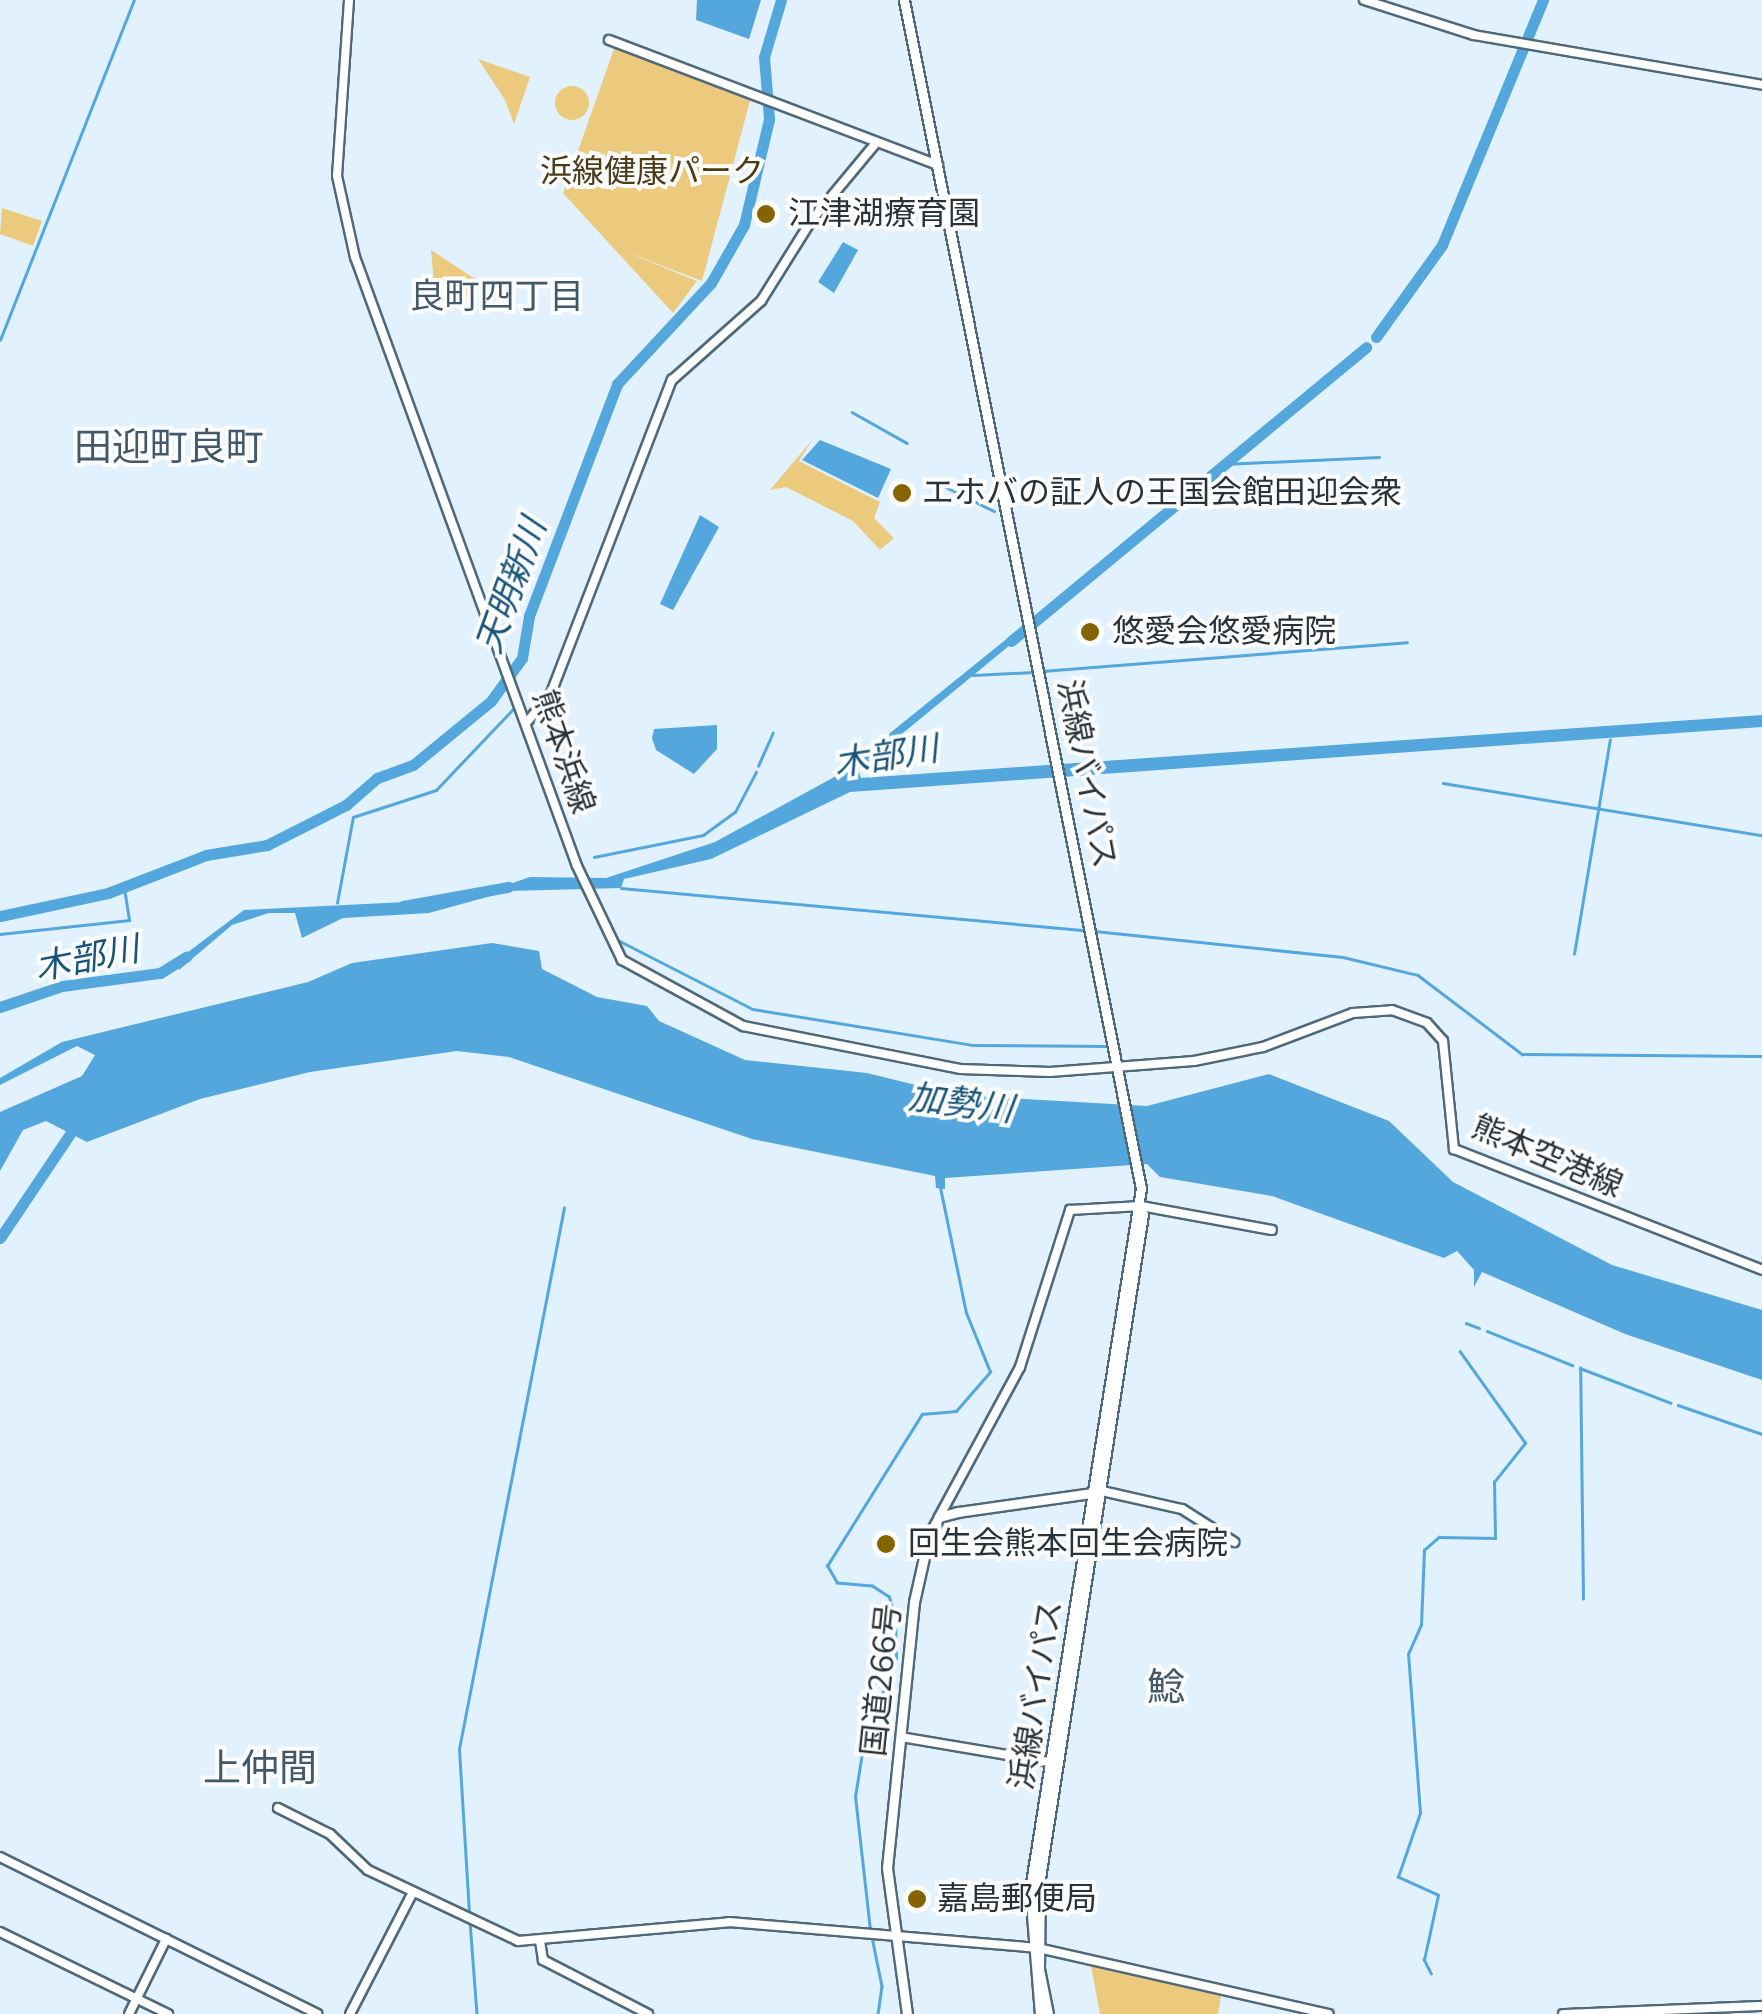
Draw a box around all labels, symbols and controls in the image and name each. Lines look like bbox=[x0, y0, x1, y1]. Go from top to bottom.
park label: 浜線健康パーク bbox=[540, 153, 764, 191]
place label: 江津湖療育園 bbox=[788, 195, 980, 233]
marker: 江津湖療育園 bbox=[753, 201, 779, 227]
district label: 良町四丁目 bbox=[410, 276, 584, 318]
district label: 田迎町良町 bbox=[74, 425, 264, 471]
place label: エホバの証人の王国会館田迎会衆 bbox=[922, 474, 1402, 512]
marker: エホバの証人の王国会館田迎会衆 bbox=[891, 482, 913, 504]
water label: 天明新川 bbox=[468, 513, 556, 659]
place label: 悠愛会悠愛病院 bbox=[1112, 613, 1336, 651]
marker: 悠愛会悠愛病院 bbox=[1077, 619, 1103, 645]
street label: 浜線バイパス bbox=[1049, 676, 1123, 872]
street label: 熊本浜線 bbox=[524, 685, 602, 819]
water label: 木部川 bbox=[831, 728, 941, 786]
water label: 木部川 bbox=[31, 928, 143, 990]
water label: 加勢川 bbox=[906, 1077, 1016, 1131]
street label: 熊本空港線 bbox=[1466, 1108, 1628, 1206]
place label: 回生会熊本回生会病院 bbox=[908, 1525, 1228, 1563]
marker: 回生会熊本回生会病院 bbox=[873, 1531, 899, 1557]
street label: 浜線バイパス bbox=[1003, 1597, 1071, 1793]
street label: 国道266号 bbox=[855, 1602, 909, 1758]
district label: 鯰 bbox=[1147, 1665, 1185, 1711]
district label: 上仲間 bbox=[203, 1746, 317, 1792]
place label: 嘉島郵便局 bbox=[937, 1880, 1097, 1918]
marker: 嘉島郵便局 bbox=[906, 1888, 928, 1910]

